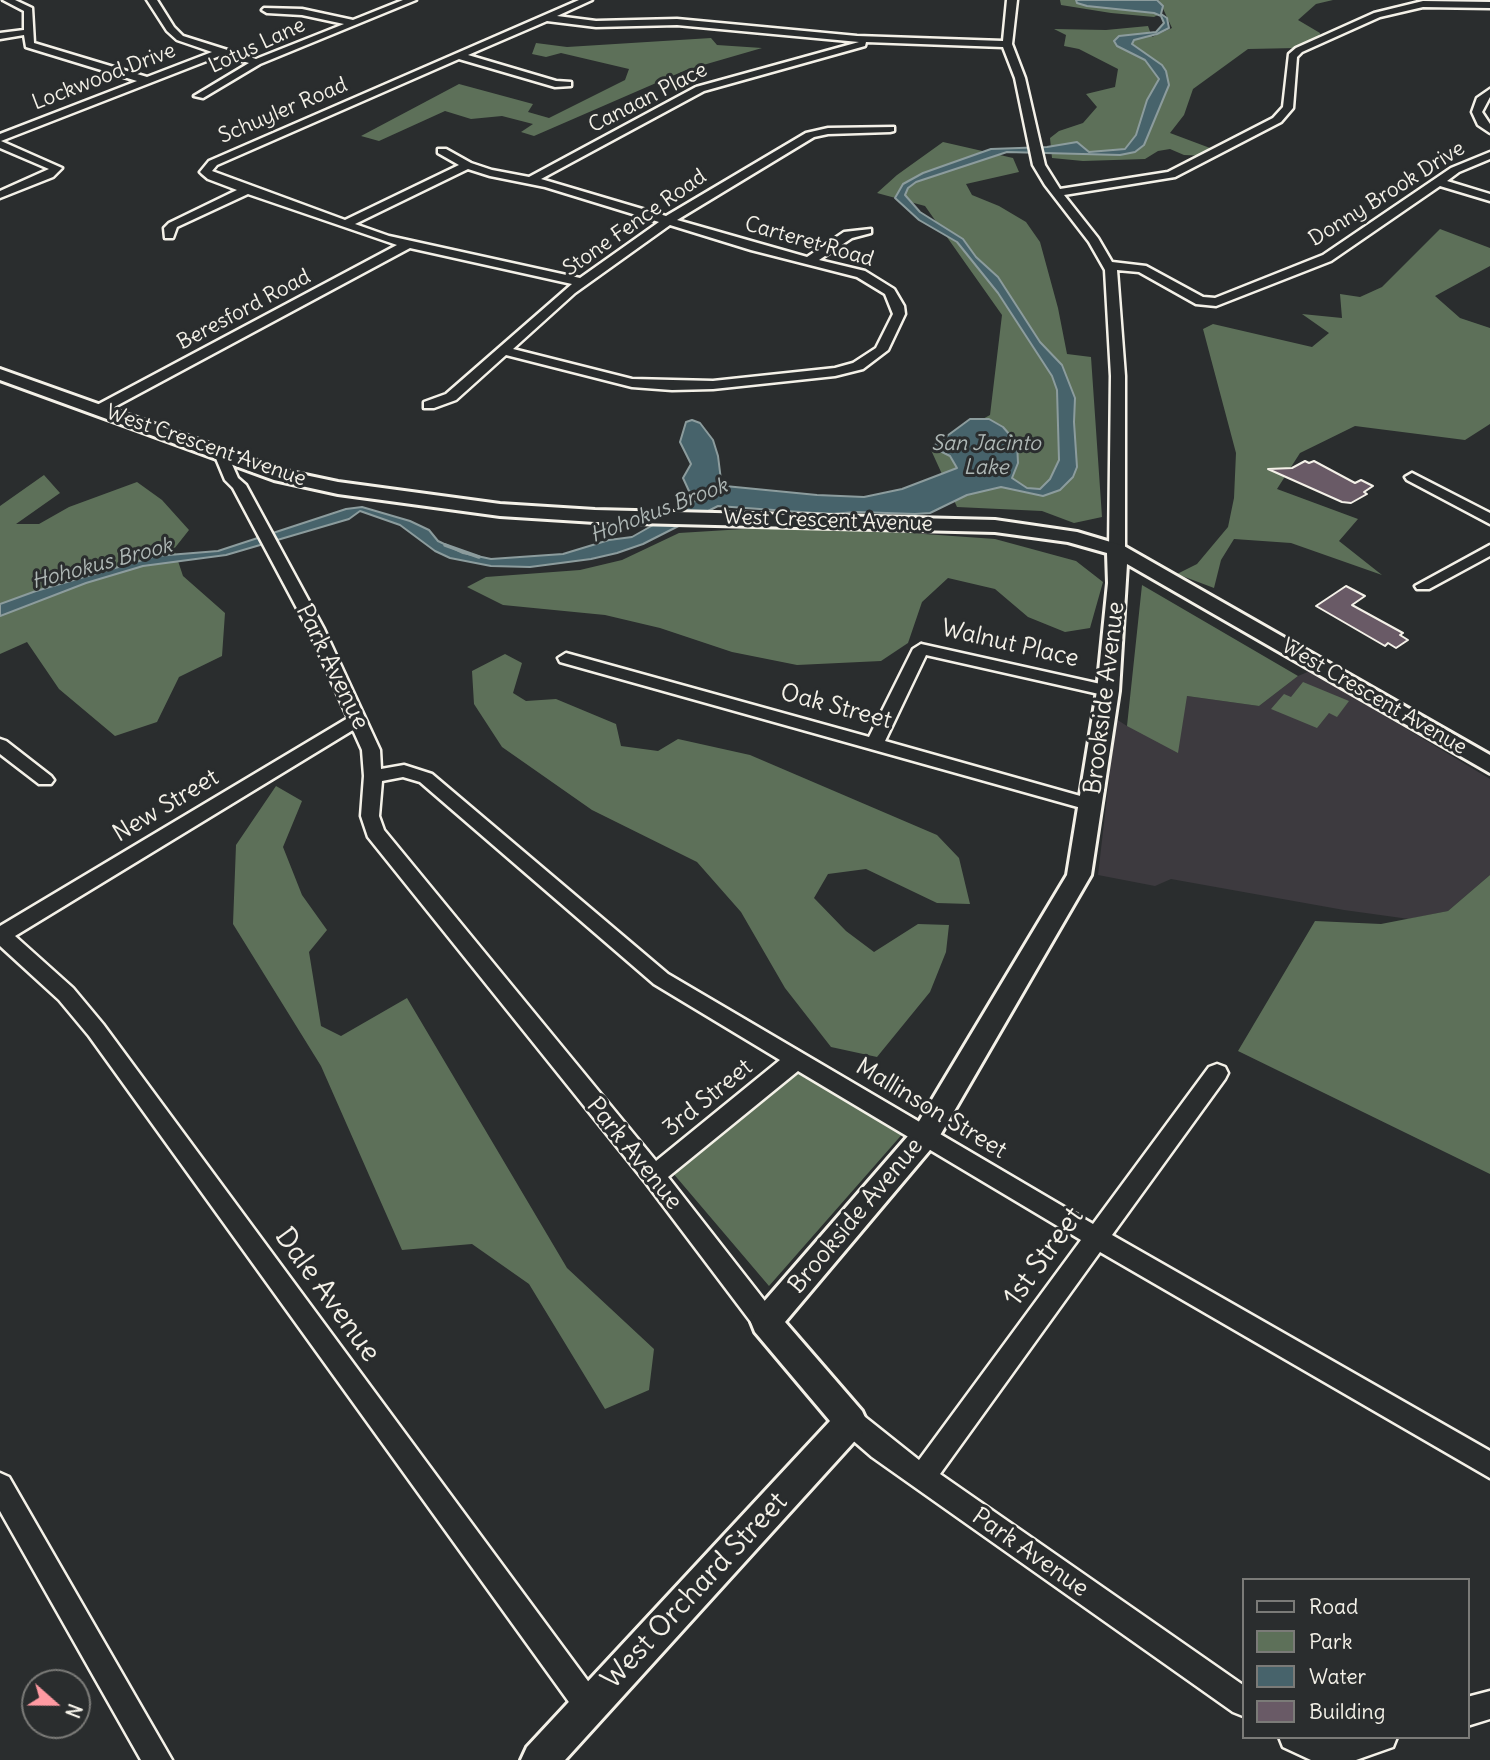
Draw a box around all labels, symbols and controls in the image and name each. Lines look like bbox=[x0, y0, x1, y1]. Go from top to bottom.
street label: Lotus Lane bbox=[205, 13, 309, 79]
street label: Lockwood Drive bbox=[29, 38, 179, 116]
street label: Canaan Place bbox=[584, 57, 712, 139]
street label: Schuyler Road bbox=[215, 73, 351, 149]
street label: Donny Brook Drive bbox=[1304, 136, 1470, 252]
street label: Stone Fence Road bbox=[559, 164, 711, 282]
street label: Carteret Road bbox=[742, 212, 876, 272]
street label: Beresford Road bbox=[173, 264, 315, 356]
street label: West Crescent Avenue bbox=[103, 400, 309, 492]
water label: San Jacinto Lake bbox=[931, 431, 1041, 481]
water label: Hohokus Brook bbox=[587, 473, 731, 549]
street label: West Crescent Avenue bbox=[723, 505, 933, 537]
water label: Hohokus Brook bbox=[29, 533, 175, 595]
street label: Park Avenue bbox=[289, 600, 375, 734]
street label: Brookside Avenue bbox=[1079, 600, 1131, 796]
street label: Walnut Place bbox=[939, 614, 1081, 674]
street label: West Crescent Avenue bbox=[1277, 634, 1471, 760]
street label: Oak Street bbox=[777, 678, 895, 736]
street label: New Street bbox=[108, 763, 224, 849]
street label: 3rd Street bbox=[657, 1053, 759, 1143]
street label: Mallinson Street bbox=[850, 1053, 1012, 1165]
street label: Park Avenue bbox=[580, 1092, 688, 1216]
street label: Brookside Avenue bbox=[783, 1132, 929, 1300]
street label: 1st Street bbox=[997, 1201, 1091, 1313]
street label: Dale Avenue bbox=[267, 1221, 387, 1369]
street label: West Orchard Street bbox=[595, 1486, 795, 1696]
street label: Park Avenue bbox=[966, 1502, 1094, 1604]
legend bbox=[1242, 1578, 1469, 1739]
text: Road bbox=[1309, 1593, 1358, 1620]
text: Park bbox=[1309, 1628, 1352, 1655]
text: Water bbox=[1309, 1663, 1366, 1690]
north arrow bbox=[21, 1669, 91, 1739]
text: Building bbox=[1309, 1698, 1385, 1725]
text: N bbox=[60, 1700, 87, 1721]

